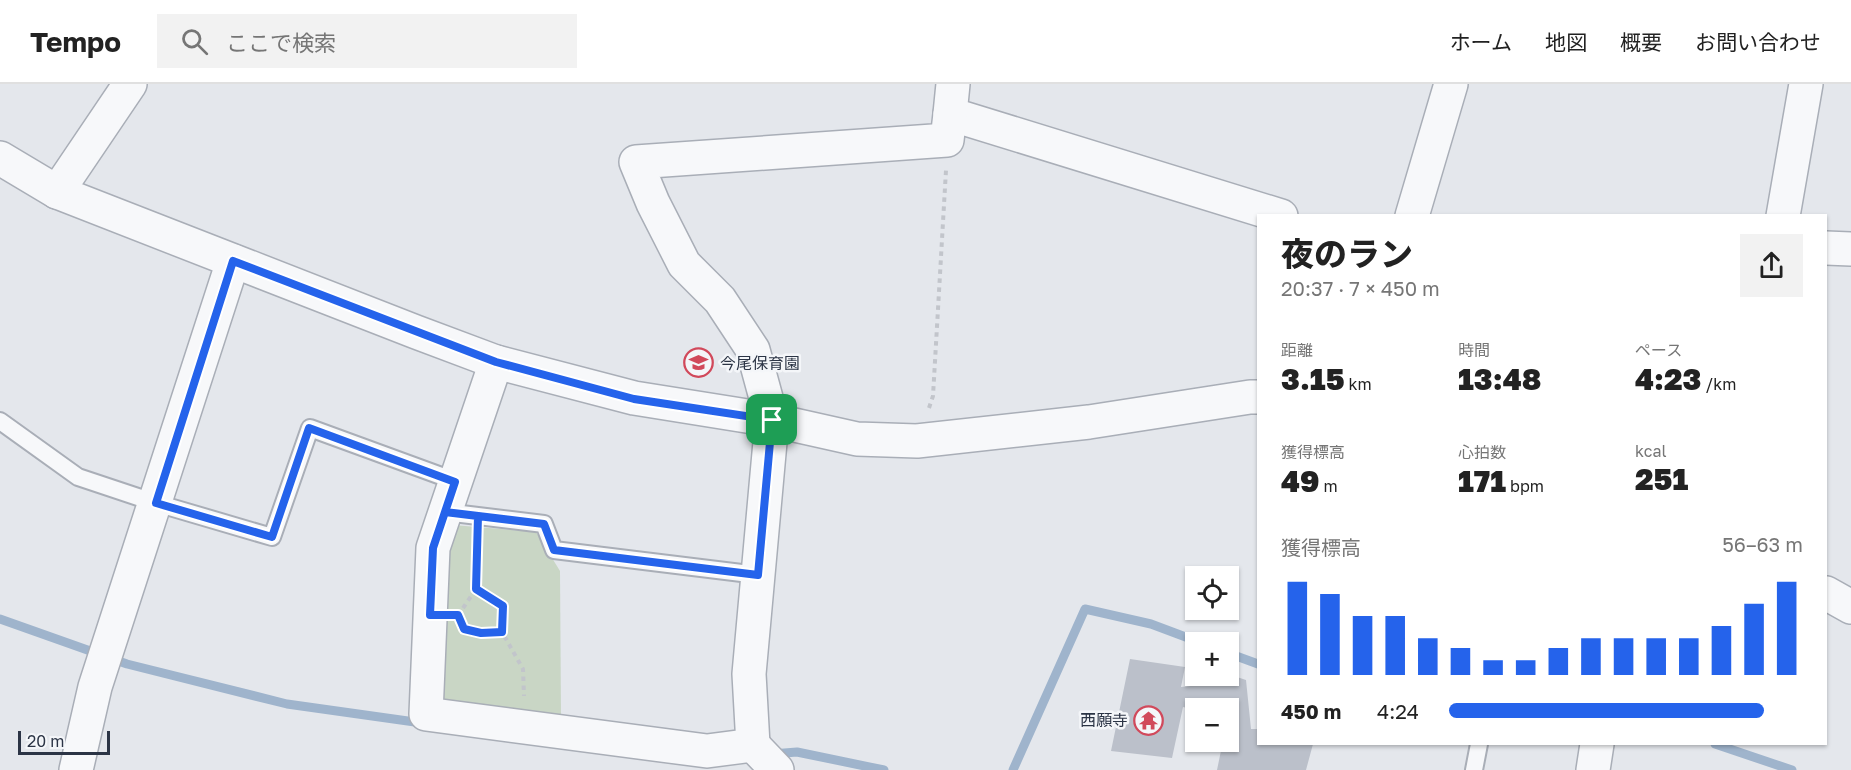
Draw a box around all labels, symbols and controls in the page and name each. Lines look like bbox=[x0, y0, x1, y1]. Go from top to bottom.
search box bbox=[157, 14, 577, 68]
text: Tempo bbox=[30, 25, 121, 58]
icon: search bbox=[178, 25, 211, 58]
text: ここで検索 bbox=[226, 29, 336, 56]
text: ホーム bbox=[1450, 29, 1512, 55]
text: 地図 bbox=[1545, 29, 1587, 55]
text: 概要 bbox=[1620, 29, 1662, 55]
text: お問い合わせ bbox=[1695, 29, 1821, 55]
text: 夜のラン bbox=[1281, 234, 1413, 273]
button: share bbox=[1740, 234, 1803, 297]
text: 20:37 · 7 × 450 m bbox=[1281, 276, 1440, 300]
text: 距離 bbox=[1281, 340, 1313, 360]
text: 時間 bbox=[1458, 340, 1490, 360]
text: ペース bbox=[1635, 340, 1682, 360]
school or university icon: 今尾保育園 bbox=[683, 347, 715, 379]
place label: 今尾保育園 bbox=[720, 353, 800, 373]
text: 3.15 bbox=[1281, 361, 1345, 397]
text: 13:48 bbox=[1458, 361, 1541, 397]
text: 4:23 bbox=[1635, 361, 1701, 397]
text: km bbox=[1345, 374, 1372, 394]
text: /km bbox=[1701, 374, 1736, 394]
pin bbox=[746, 394, 797, 445]
icon: arrive bbox=[755, 403, 788, 436]
text: kcal bbox=[1635, 441, 1667, 461]
text: 獲得標高 bbox=[1281, 442, 1345, 462]
text: 心拍数 bbox=[1458, 442, 1506, 462]
text: 251 bbox=[1635, 461, 1688, 497]
text: 49 bbox=[1281, 463, 1320, 499]
text: 171 bbox=[1458, 463, 1506, 499]
text: m bbox=[1320, 476, 1338, 496]
text: bpm bbox=[1506, 476, 1544, 496]
text: 56–63 m bbox=[1722, 532, 1803, 556]
text: 獲得標高 bbox=[1281, 535, 1361, 559]
map controls bbox=[1185, 566, 1239, 752]
button: locate bbox=[1185, 566, 1239, 620]
button: + bbox=[1185, 632, 1239, 686]
button: − bbox=[1185, 698, 1239, 752]
text: 450 m bbox=[1281, 699, 1341, 723]
text: 4:24 bbox=[1377, 699, 1419, 723]
temple icon: 西願寺 bbox=[1133, 704, 1165, 736]
place label: 西願寺 bbox=[1080, 710, 1128, 730]
scale bar bbox=[18, 728, 110, 756]
text: 20 m bbox=[27, 731, 64, 751]

